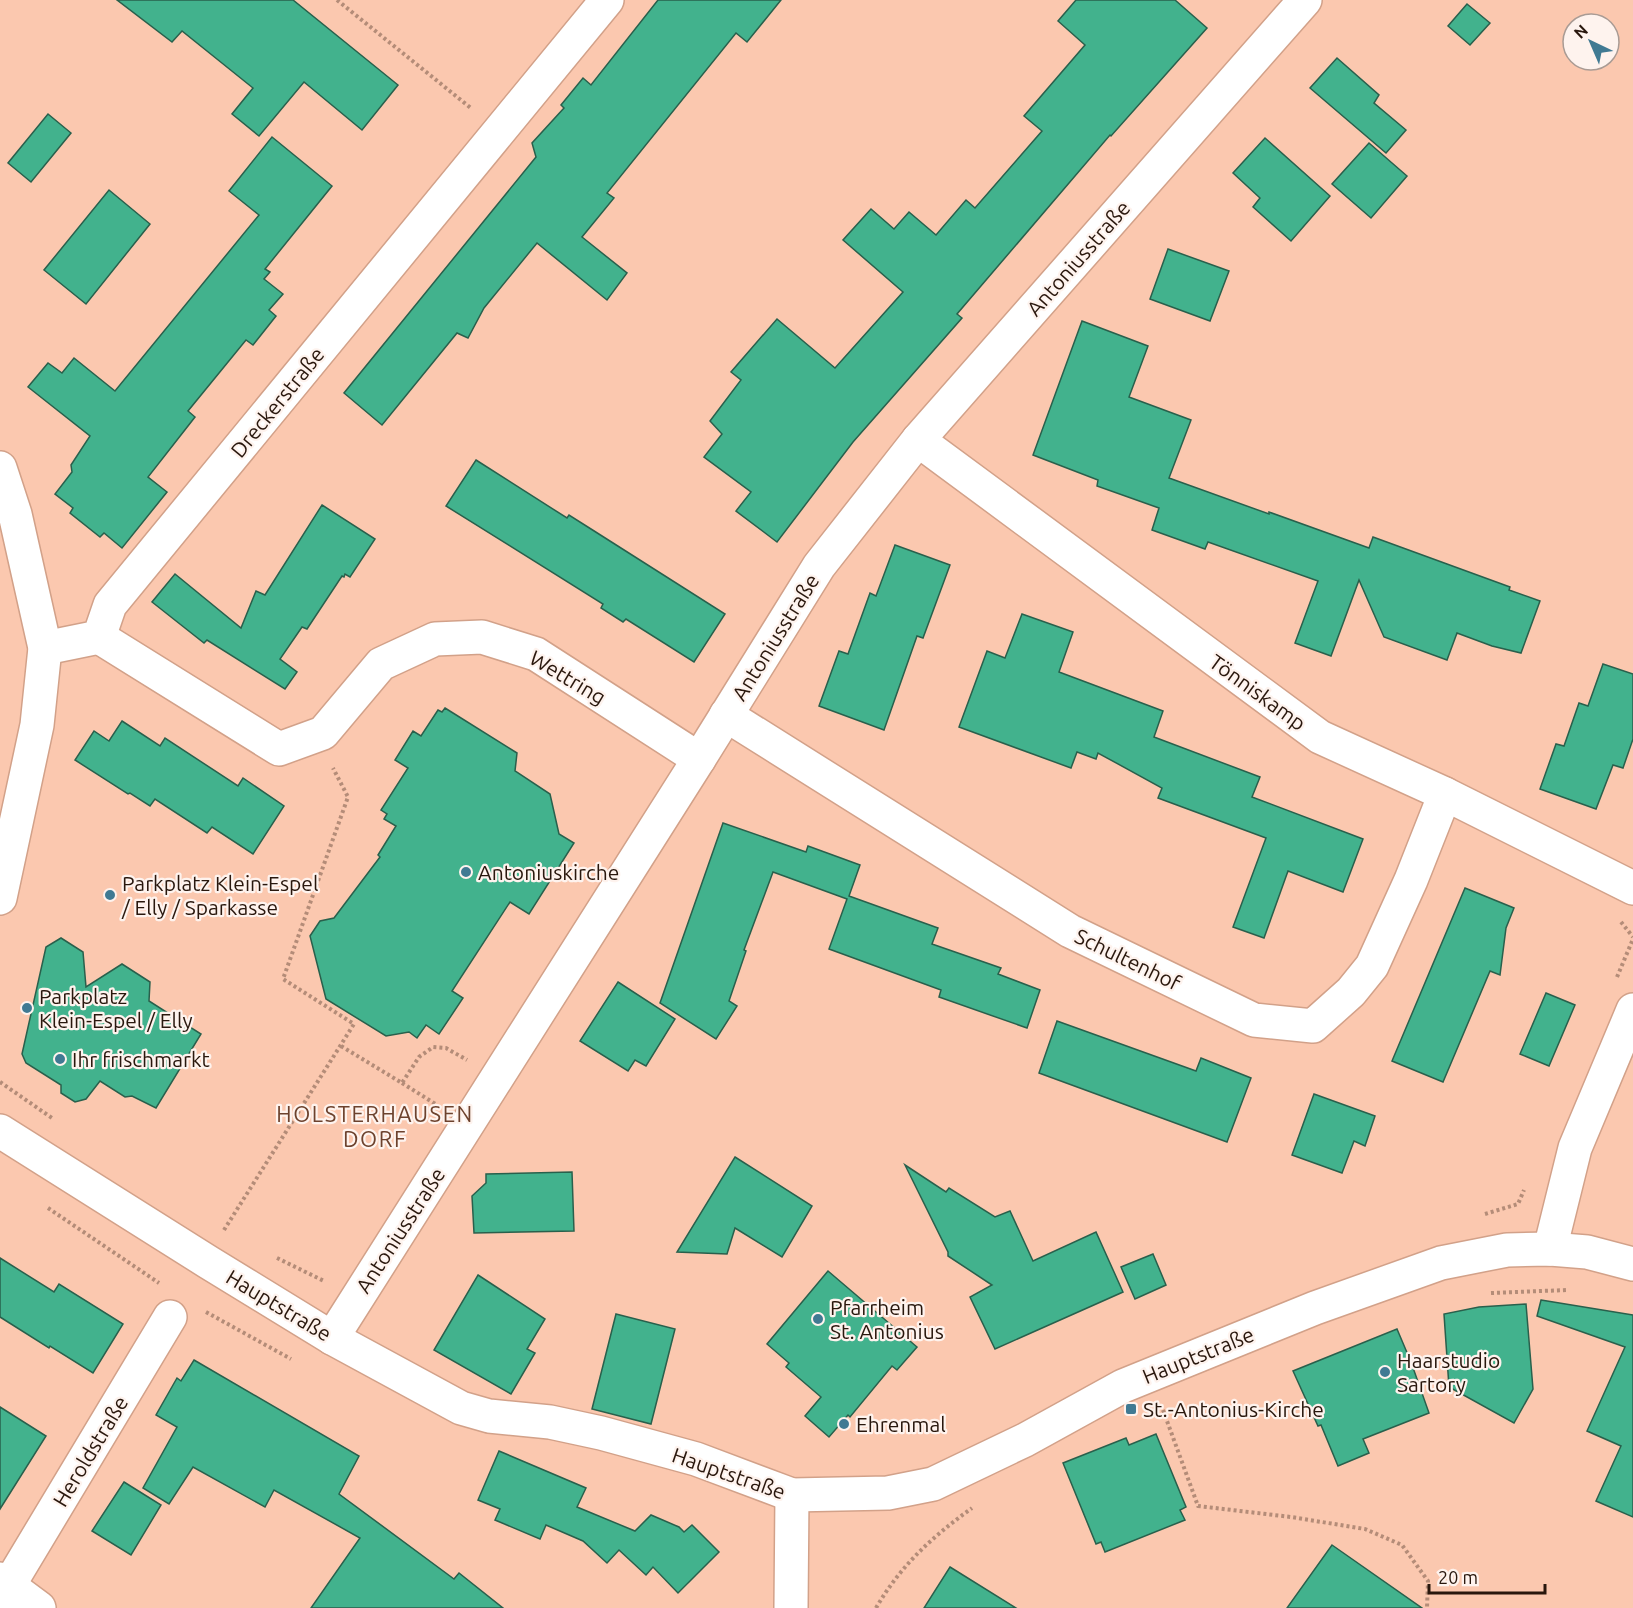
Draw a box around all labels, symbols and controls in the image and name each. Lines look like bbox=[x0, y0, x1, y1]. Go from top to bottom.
north arrow bbox=[1561, 12, 1621, 72]
text: N bbox=[1570, 21, 1591, 42]
street label: Antoniusstraße bbox=[1021, 196, 1135, 320]
street label: Dreckerstraße bbox=[225, 342, 329, 462]
street label: Antoniusstraße bbox=[726, 569, 824, 705]
street label: Wettring bbox=[526, 645, 610, 709]
street label: Tönniskamp bbox=[1205, 649, 1311, 735]
place label: Antoniuskirche bbox=[478, 860, 619, 884]
marker: Antoniuskirche bbox=[459, 865, 473, 879]
place label: Parkplatz Klein-Espel / Elly / Sparkasse bbox=[121, 871, 318, 919]
marker: Parkplatz Klein-Espel / Elly / Sparkasse bbox=[103, 888, 117, 902]
street label: Schultenhof bbox=[1071, 923, 1186, 995]
place label: Parkplatz Klein-Espel / Elly bbox=[39, 984, 193, 1032]
marker: Parkplatz Klein-Espel / Elly bbox=[20, 1001, 34, 1015]
place label: Ihr frischmarkt bbox=[72, 1047, 210, 1071]
marker: Ihr frischmarkt bbox=[53, 1052, 67, 1066]
district label: HOLSTERHAUSEN DORF bbox=[276, 1101, 474, 1151]
street label: Antoniusstraße bbox=[351, 1163, 449, 1297]
street label: Hauptstraße bbox=[222, 1264, 336, 1346]
place label: Pfarrheim St. Antonius bbox=[830, 1295, 944, 1343]
marker: Pfarrheim St. Antonius bbox=[811, 1312, 825, 1326]
street label: Hauptstraße bbox=[1139, 1322, 1257, 1388]
place label: Haarstudio Sartory bbox=[1397, 1348, 1500, 1396]
marker: Haarstudio Sartory bbox=[1378, 1365, 1392, 1379]
street label: Heroldstraße bbox=[48, 1391, 132, 1511]
place label: St.-Antonius-Kirche bbox=[1143, 1397, 1324, 1421]
marker: St.-Antonius-Kirche bbox=[1124, 1402, 1138, 1416]
place label: Ehrenmal bbox=[856, 1412, 946, 1436]
marker: Ehrenmal bbox=[837, 1417, 851, 1431]
street label: Hauptstraße bbox=[669, 1442, 789, 1504]
scale bar bbox=[1429, 1557, 1544, 1595]
text: 20 m bbox=[1438, 1567, 1478, 1587]

